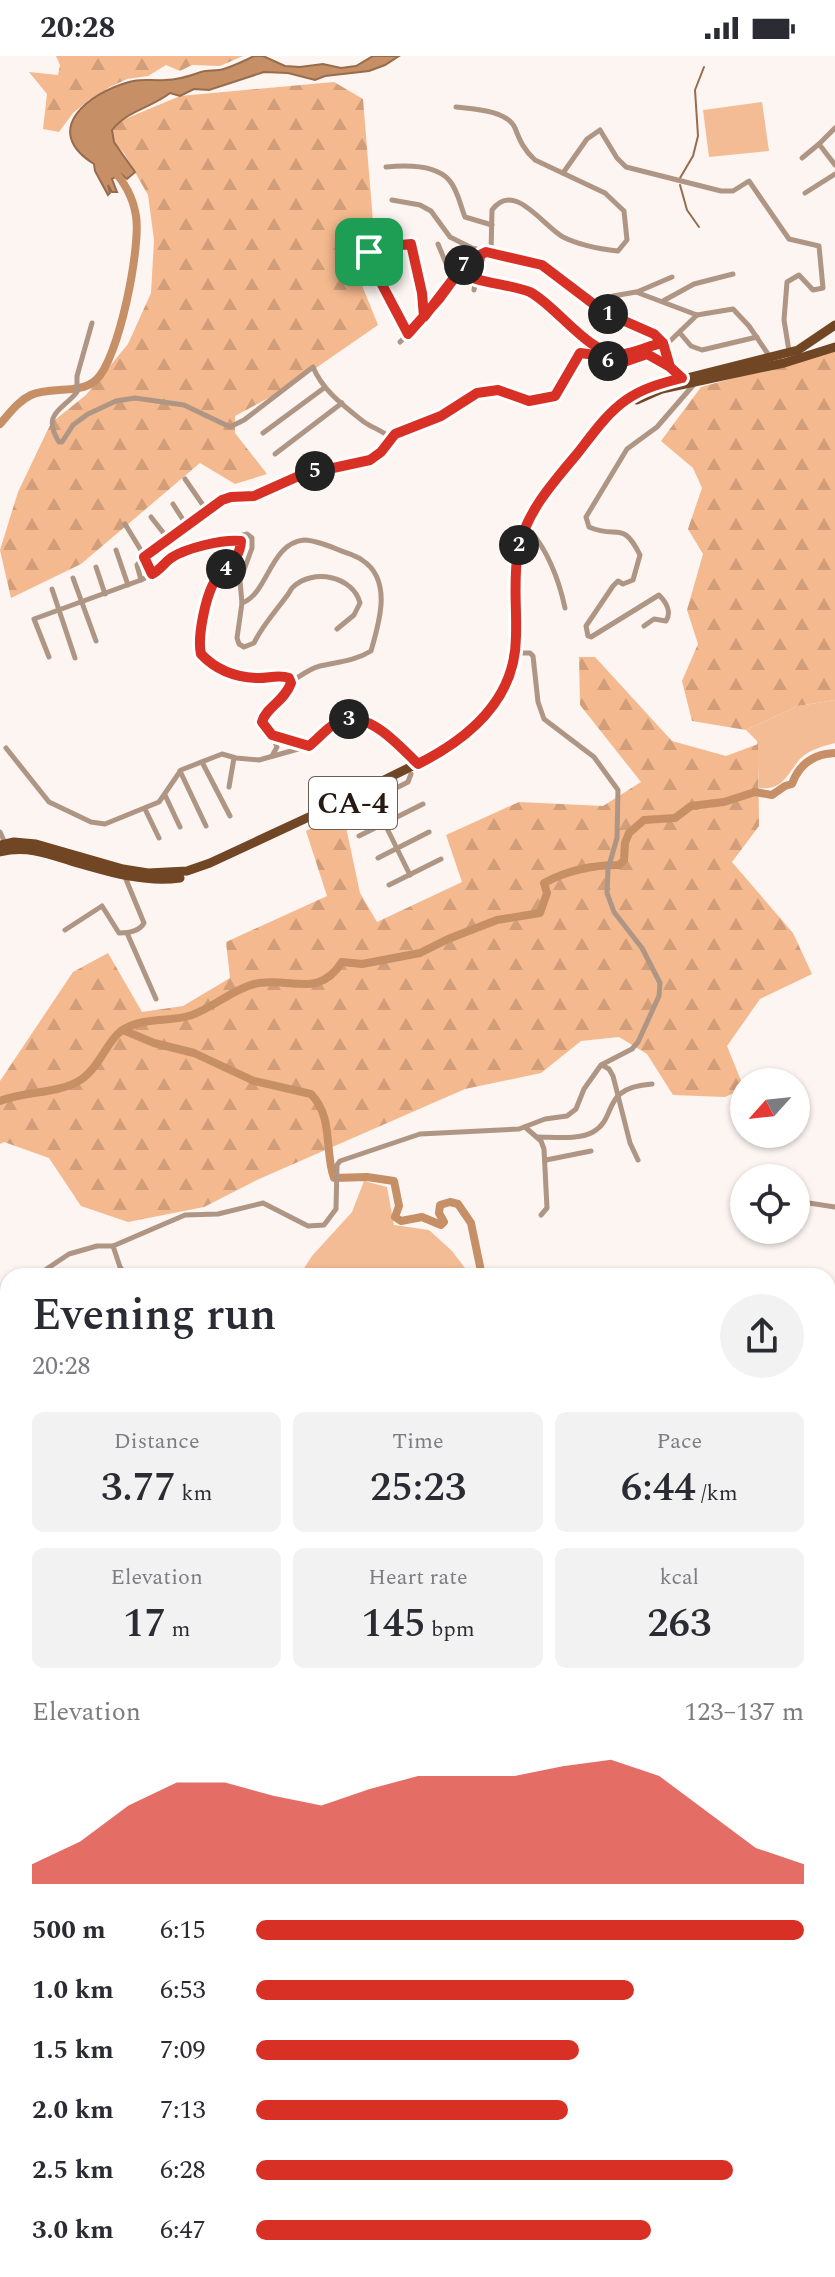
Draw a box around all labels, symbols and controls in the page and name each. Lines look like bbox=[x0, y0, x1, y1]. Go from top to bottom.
text: 20:28 bbox=[40, 5, 115, 51]
pin bbox=[335, 218, 403, 286]
icon: arrive bbox=[347, 230, 391, 274]
pin: 7 bbox=[444, 245, 484, 285]
text: 7 bbox=[458, 248, 470, 281]
pin: 1 bbox=[588, 294, 628, 334]
text: 1 bbox=[602, 297, 614, 330]
pin: 6 bbox=[588, 341, 628, 381]
text: 6 bbox=[602, 344, 614, 377]
pin: 5 bbox=[295, 451, 335, 491]
text: 5 bbox=[309, 454, 321, 487]
pin: 2 bbox=[499, 525, 539, 565]
text: 2 bbox=[513, 528, 525, 561]
pin: 4 bbox=[206, 549, 246, 589]
text: 4 bbox=[220, 552, 232, 585]
pin: 3 bbox=[329, 699, 369, 739]
text: 3 bbox=[343, 702, 355, 735]
road number: CA-4 bbox=[309, 777, 397, 829]
north arrow bbox=[730, 1068, 810, 1148]
map controls bbox=[730, 1068, 810, 1244]
button: locate bbox=[730, 1164, 810, 1244]
text: Evening run bbox=[32, 1282, 276, 1349]
button: share bbox=[720, 1294, 804, 1378]
text: 20:28 bbox=[32, 1346, 91, 1386]
text: Distance bbox=[114, 1425, 200, 1458]
text: Time bbox=[392, 1425, 444, 1458]
text: Pace bbox=[657, 1425, 702, 1458]
text: 3.77 bbox=[101, 1458, 176, 1519]
text: 25:23 bbox=[370, 1458, 466, 1519]
text: 6:44 bbox=[621, 1458, 696, 1519]
text: km bbox=[176, 1477, 212, 1510]
text: /km bbox=[696, 1477, 738, 1510]
text: Elevation bbox=[111, 1561, 203, 1594]
text: Heart rate bbox=[368, 1561, 468, 1594]
text: kcal bbox=[660, 1561, 699, 1594]
text: 17 bbox=[123, 1594, 166, 1655]
text: 145 bbox=[361, 1594, 426, 1655]
text: 263 bbox=[647, 1594, 711, 1655]
text: m bbox=[166, 1613, 190, 1646]
text: bpm bbox=[426, 1613, 475, 1646]
text: Elevation bbox=[32, 1692, 141, 1732]
text: 123–137 m bbox=[684, 1692, 804, 1732]
text: 500 m bbox=[32, 1910, 106, 1950]
text: 6:15 bbox=[160, 1910, 206, 1950]
text: 1.0 km bbox=[32, 1970, 114, 2010]
text: 6:53 bbox=[160, 1970, 206, 2010]
text: 1.5 km bbox=[32, 2030, 114, 2070]
text: 7:09 bbox=[160, 2030, 206, 2070]
text: 2.0 km bbox=[32, 2090, 114, 2130]
text: 7:13 bbox=[160, 2090, 206, 2130]
text: 2.5 km bbox=[32, 2150, 114, 2190]
text: 6:28 bbox=[160, 2150, 206, 2190]
text: 3.0 km bbox=[32, 2210, 114, 2250]
text: 6:47 bbox=[160, 2210, 206, 2250]

